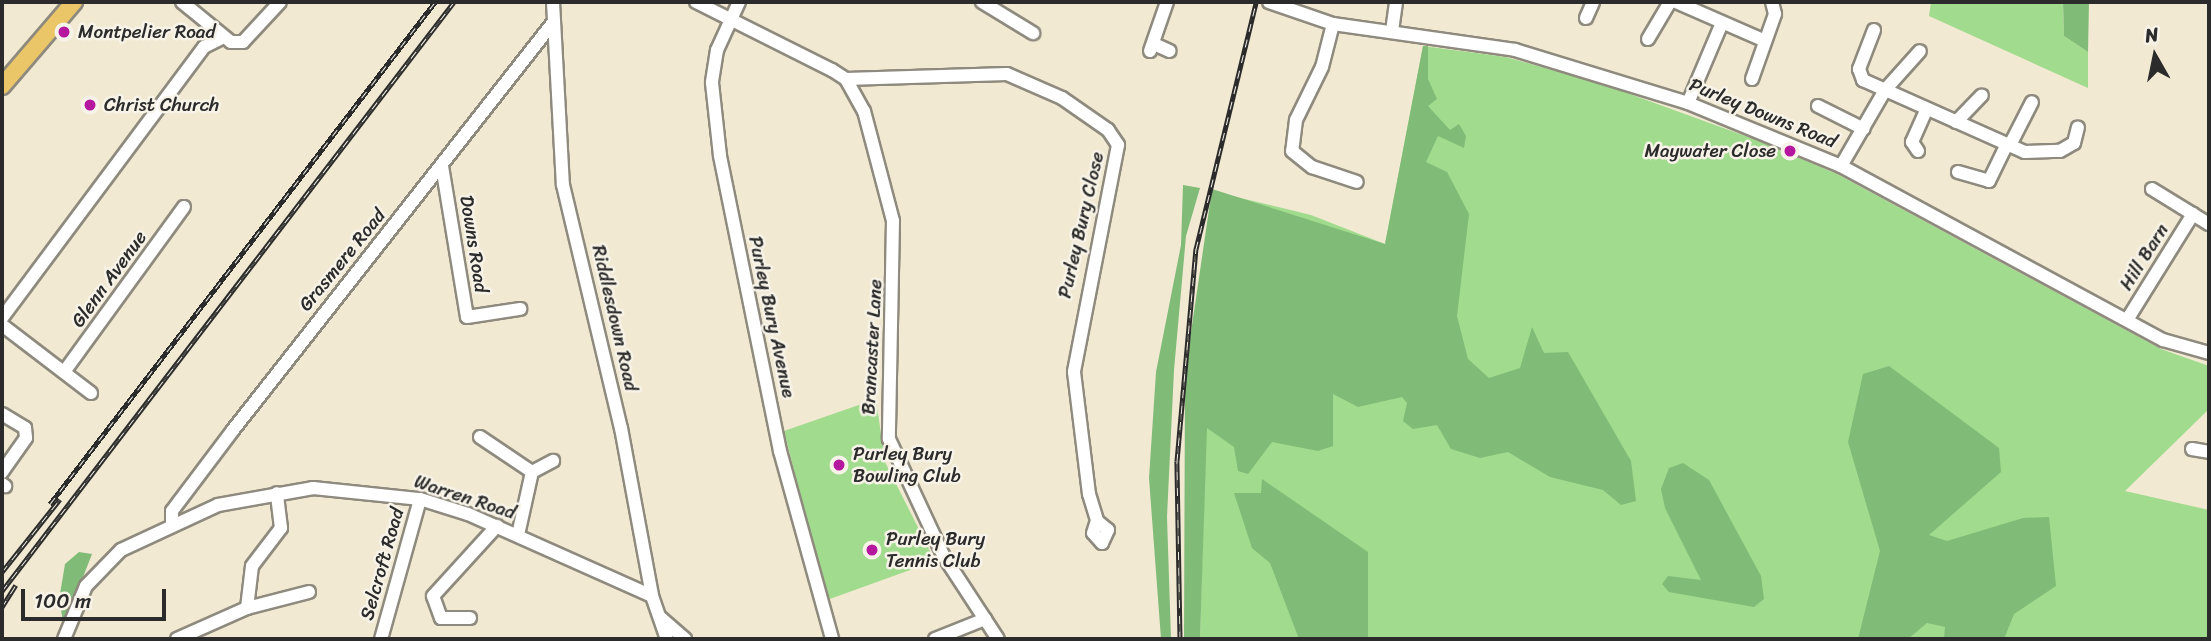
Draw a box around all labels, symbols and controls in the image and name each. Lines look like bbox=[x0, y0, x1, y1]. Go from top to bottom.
text: N bbox=[2143, 17, 2161, 52]
place label: Montpelier Road bbox=[78, 21, 215, 43]
north arrow bbox=[2120, 21, 2190, 91]
marker: Montpelier Road bbox=[56, 24, 72, 40]
street label: Purley Downs Road bbox=[1686, 73, 1840, 153]
place label: Christ Church bbox=[104, 94, 219, 116]
marker: Christ Church bbox=[82, 97, 98, 113]
place label: Maywater Close bbox=[1643, 140, 1776, 162]
marker: Maywater Close bbox=[1782, 143, 1798, 159]
street label: Purley Bury Close bbox=[1053, 150, 1109, 300]
street label: Downs Road bbox=[455, 194, 493, 294]
street label: Grasmere Road bbox=[294, 204, 390, 316]
street label: Hill Barn bbox=[2115, 220, 2173, 294]
street label: Glenn Avenue bbox=[67, 227, 151, 331]
street label: Purley Bury Avenue bbox=[744, 234, 800, 400]
street label: Riddlesdown Road bbox=[587, 243, 643, 393]
street label: Brancaster Lane bbox=[857, 279, 887, 415]
place label: Purley Bury Bowling Club bbox=[853, 443, 961, 487]
marker: Purley Bury Bowling Club bbox=[831, 457, 847, 473]
street label: Warren Road bbox=[411, 470, 519, 524]
street label: Selcroft Road bbox=[355, 505, 409, 623]
place label: Purley Bury Tennis Club bbox=[886, 528, 985, 572]
marker: Purley Bury Tennis Club bbox=[864, 542, 880, 558]
scale bar bbox=[24, 574, 170, 618]
text: 100 m bbox=[34, 582, 91, 620]

